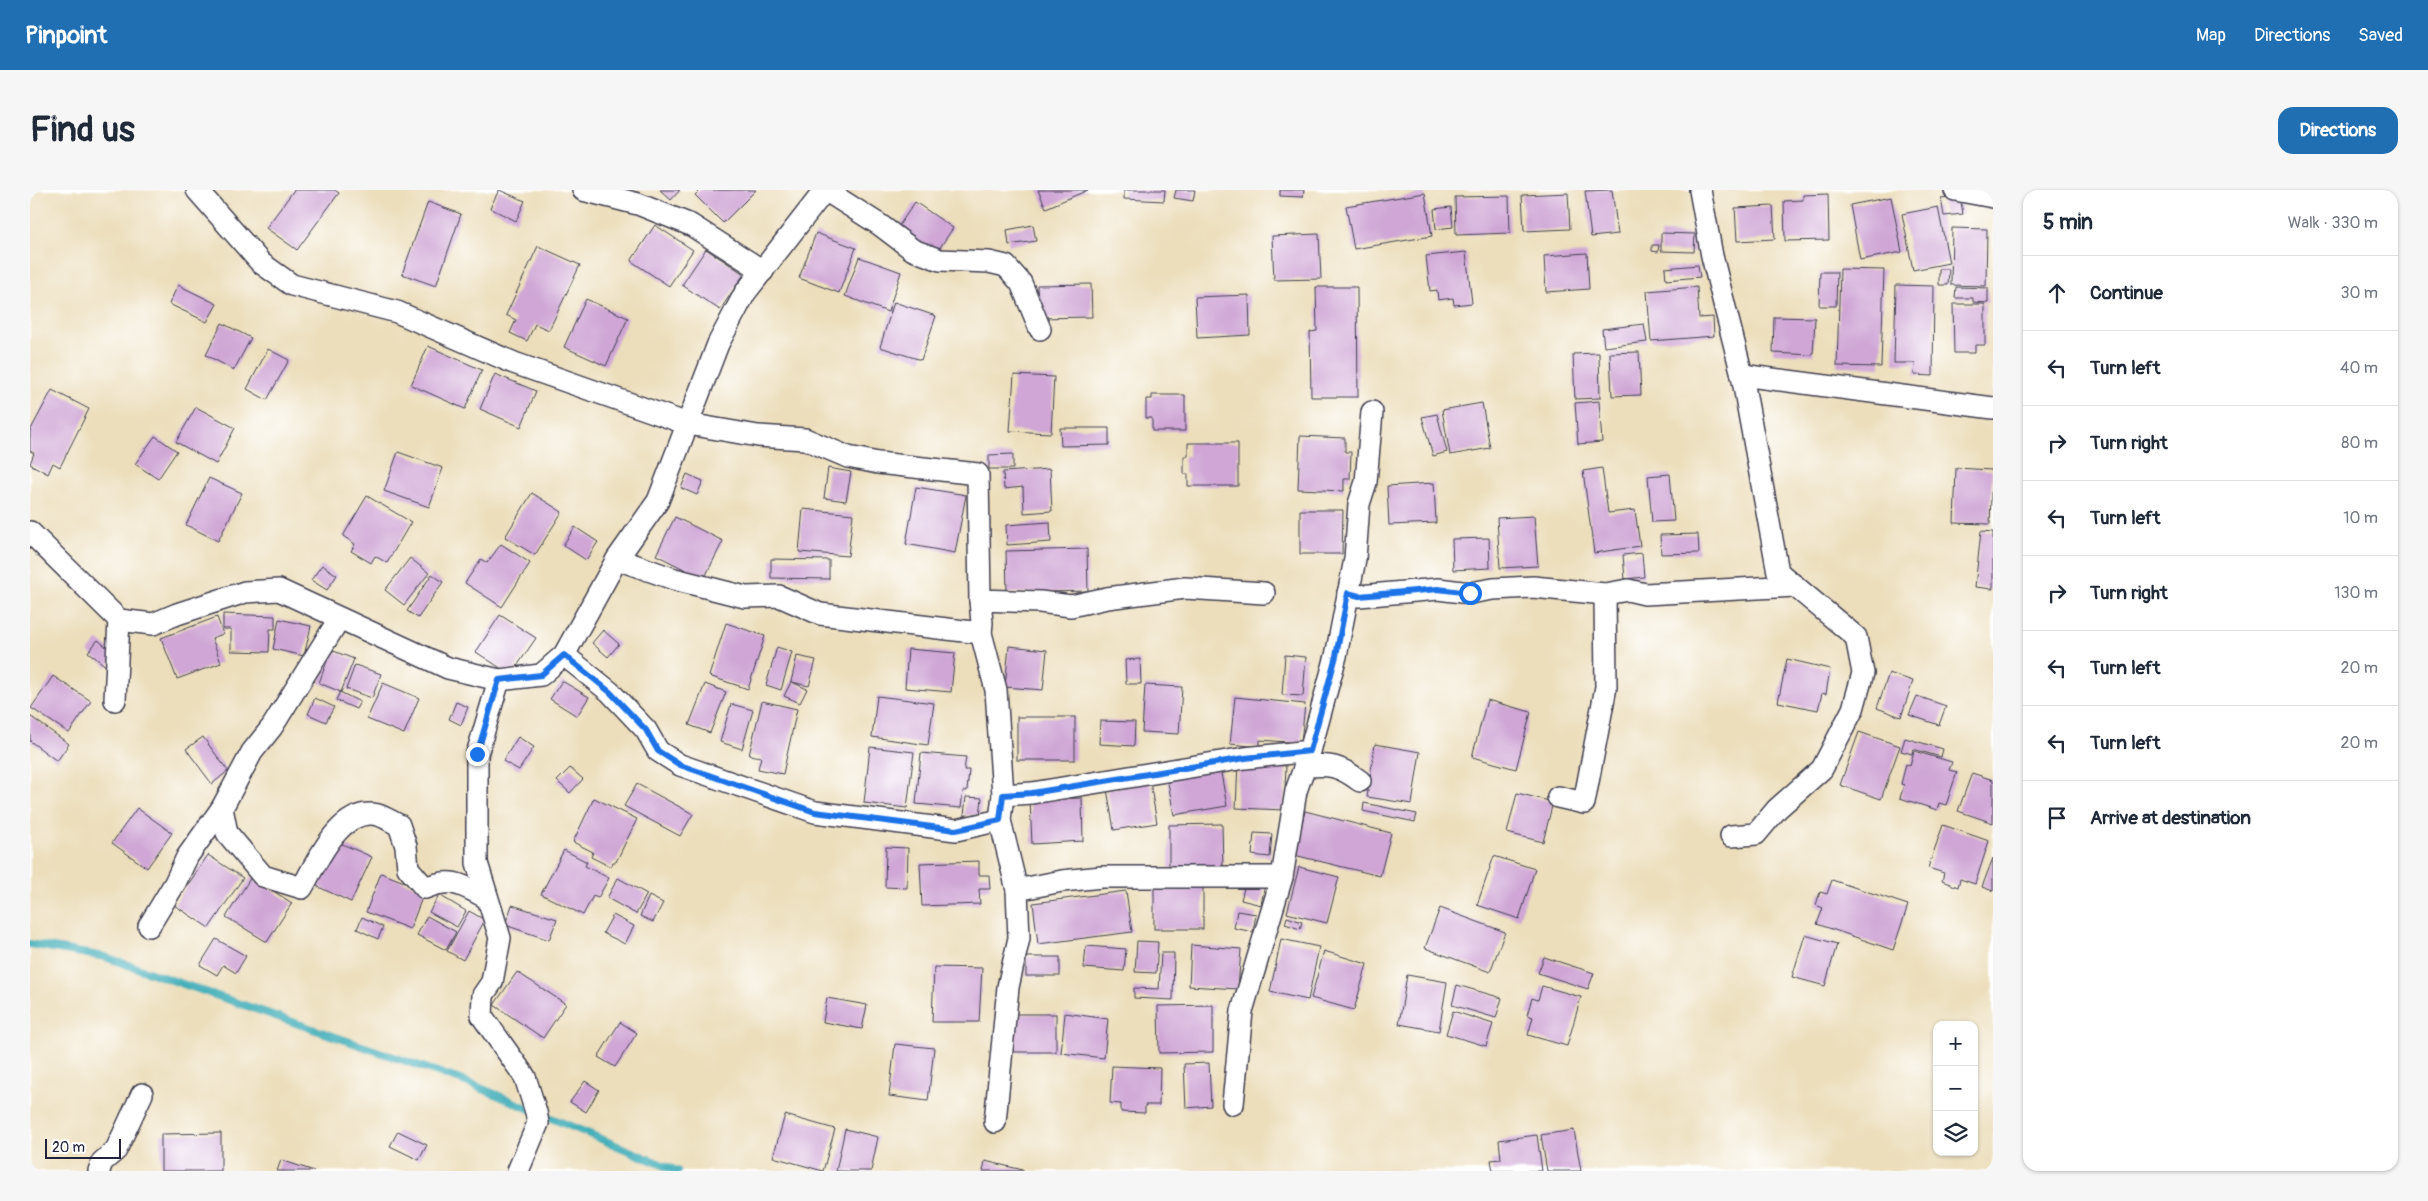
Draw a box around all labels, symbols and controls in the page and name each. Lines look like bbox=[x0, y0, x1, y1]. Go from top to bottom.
text: Pinpoint bbox=[25, 21, 107, 50]
text: Map bbox=[2196, 24, 2226, 47]
text: Directions bbox=[2254, 24, 2330, 47]
text: Saved bbox=[2358, 24, 2403, 47]
button: Directions bbox=[2278, 107, 2398, 154]
text: Find us bbox=[30, 108, 135, 152]
text: 5 min bbox=[2043, 209, 2093, 236]
text: Walk · 330 m bbox=[2288, 213, 2378, 233]
icon: ahead bbox=[2043, 279, 2071, 307]
text: Continue bbox=[2090, 281, 2163, 305]
text: 30 m bbox=[2340, 283, 2378, 303]
icon: left bbox=[2043, 354, 2071, 382]
text: Turn left bbox=[2090, 356, 2160, 380]
text: 40 m bbox=[2340, 358, 2378, 378]
icon: right bbox=[2043, 429, 2071, 457]
text: Turn right bbox=[2090, 431, 2168, 455]
text: 80 m bbox=[2341, 433, 2378, 453]
icon: left bbox=[2043, 504, 2071, 532]
text: Turn left bbox=[2090, 506, 2160, 530]
text: 10 m bbox=[2343, 508, 2378, 528]
icon: right bbox=[2043, 579, 2071, 607]
text: Turn right bbox=[2090, 581, 2168, 605]
route start bbox=[1459, 582, 1482, 605]
text: 130 m bbox=[2334, 583, 2378, 603]
icon: left bbox=[2043, 654, 2071, 682]
text: Turn left bbox=[2090, 656, 2160, 680]
text: 20 m bbox=[2340, 658, 2378, 678]
icon: left bbox=[2043, 729, 2071, 757]
text: Turn left bbox=[2090, 731, 2160, 755]
text: 20 m bbox=[2340, 733, 2378, 753]
route end bbox=[466, 743, 489, 766]
icon: arrive bbox=[2043, 804, 2071, 832]
text: Arrive at destination bbox=[2090, 806, 2251, 830]
map controls bbox=[1933, 1021, 1978, 1156]
button: + bbox=[1933, 1021, 1978, 1066]
button: − bbox=[1933, 1066, 1978, 1111]
button: layers bbox=[1933, 1111, 1978, 1156]
scale bar bbox=[45, 1136, 121, 1159]
text: 20 m bbox=[52, 1139, 85, 1156]

